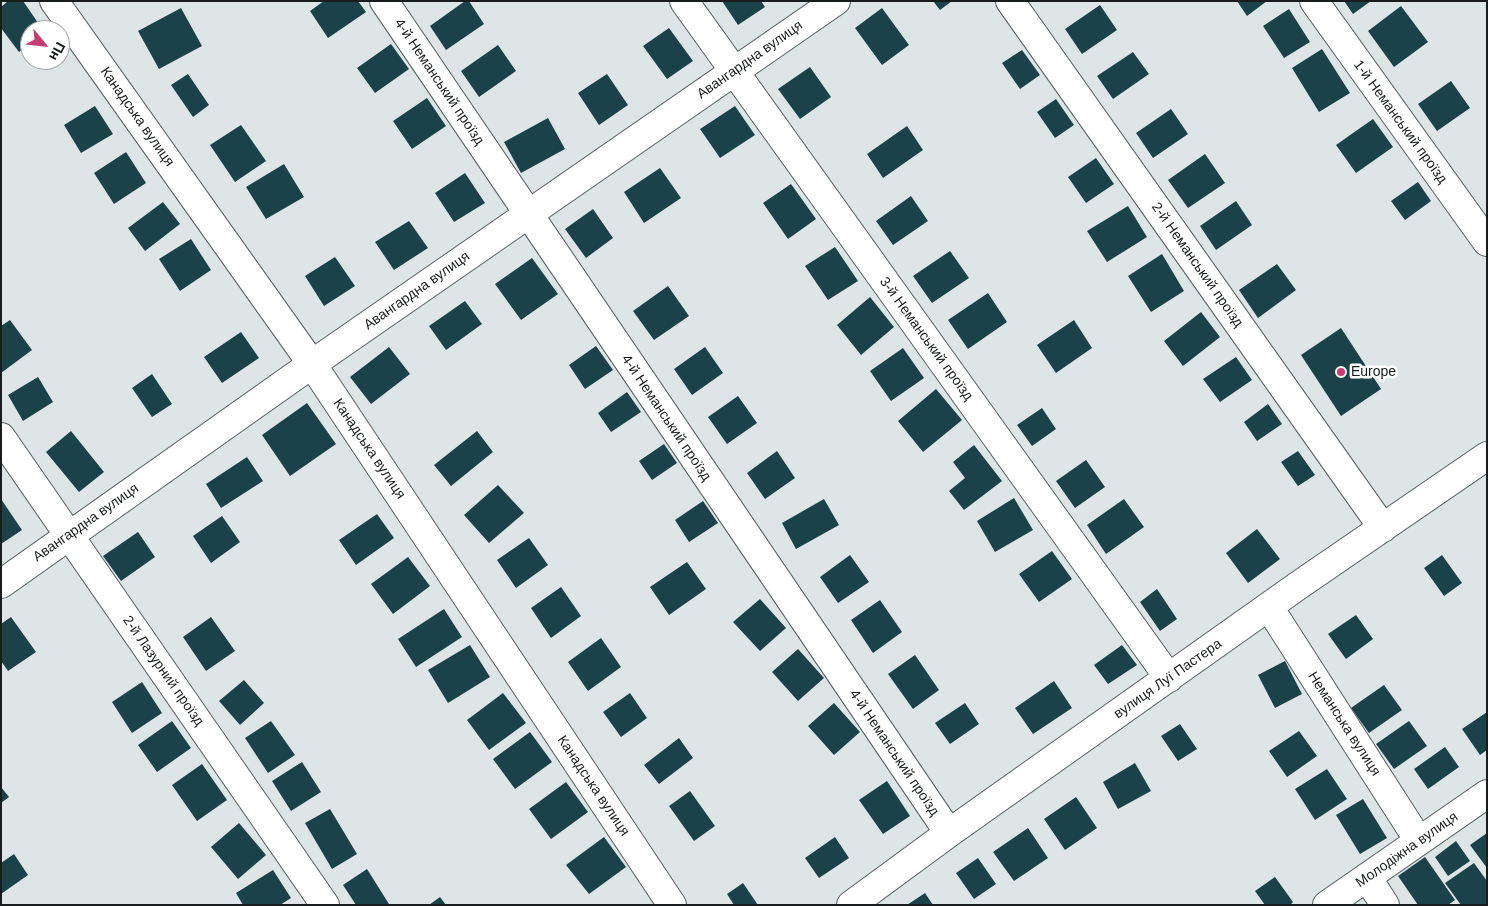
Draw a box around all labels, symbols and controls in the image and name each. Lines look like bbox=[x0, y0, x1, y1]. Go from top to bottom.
street label: 4-й Неманський проїзд bbox=[391, 16, 487, 148]
street label: Авангардна вулиця bbox=[694, 17, 806, 103]
north arrow bbox=[20, 20, 70, 70]
text: Пн bbox=[46, 40, 69, 64]
street label: 1-й Неманський проїзд bbox=[1350, 57, 1450, 187]
street label: Канадська вулиця bbox=[96, 64, 178, 170]
street label: 2-й Неманський проїзд bbox=[1148, 199, 1246, 331]
street label: Авангардна вулиця bbox=[361, 248, 473, 334]
street label: 3-й Неманський проїзд bbox=[876, 274, 976, 404]
street label: 4-й Неманський проїзд bbox=[618, 352, 714, 484]
place label: Europe bbox=[1351, 364, 1396, 380]
marker: Europe bbox=[1335, 366, 1347, 378]
street label: Канадська вулиця bbox=[329, 396, 409, 502]
street label: Авангардна вулиця bbox=[30, 480, 142, 566]
street label: 2-й Лазурний проїзд bbox=[119, 613, 207, 729]
street label: вулиця Луї Пастера bbox=[1111, 635, 1225, 723]
street label: Неманська вулиця bbox=[1304, 669, 1384, 779]
street label: 4-й Неманський проїзд bbox=[846, 687, 942, 819]
street label: Канадська вулиця bbox=[553, 733, 633, 839]
street label: Молодіжна вулиця bbox=[1353, 809, 1461, 891]

